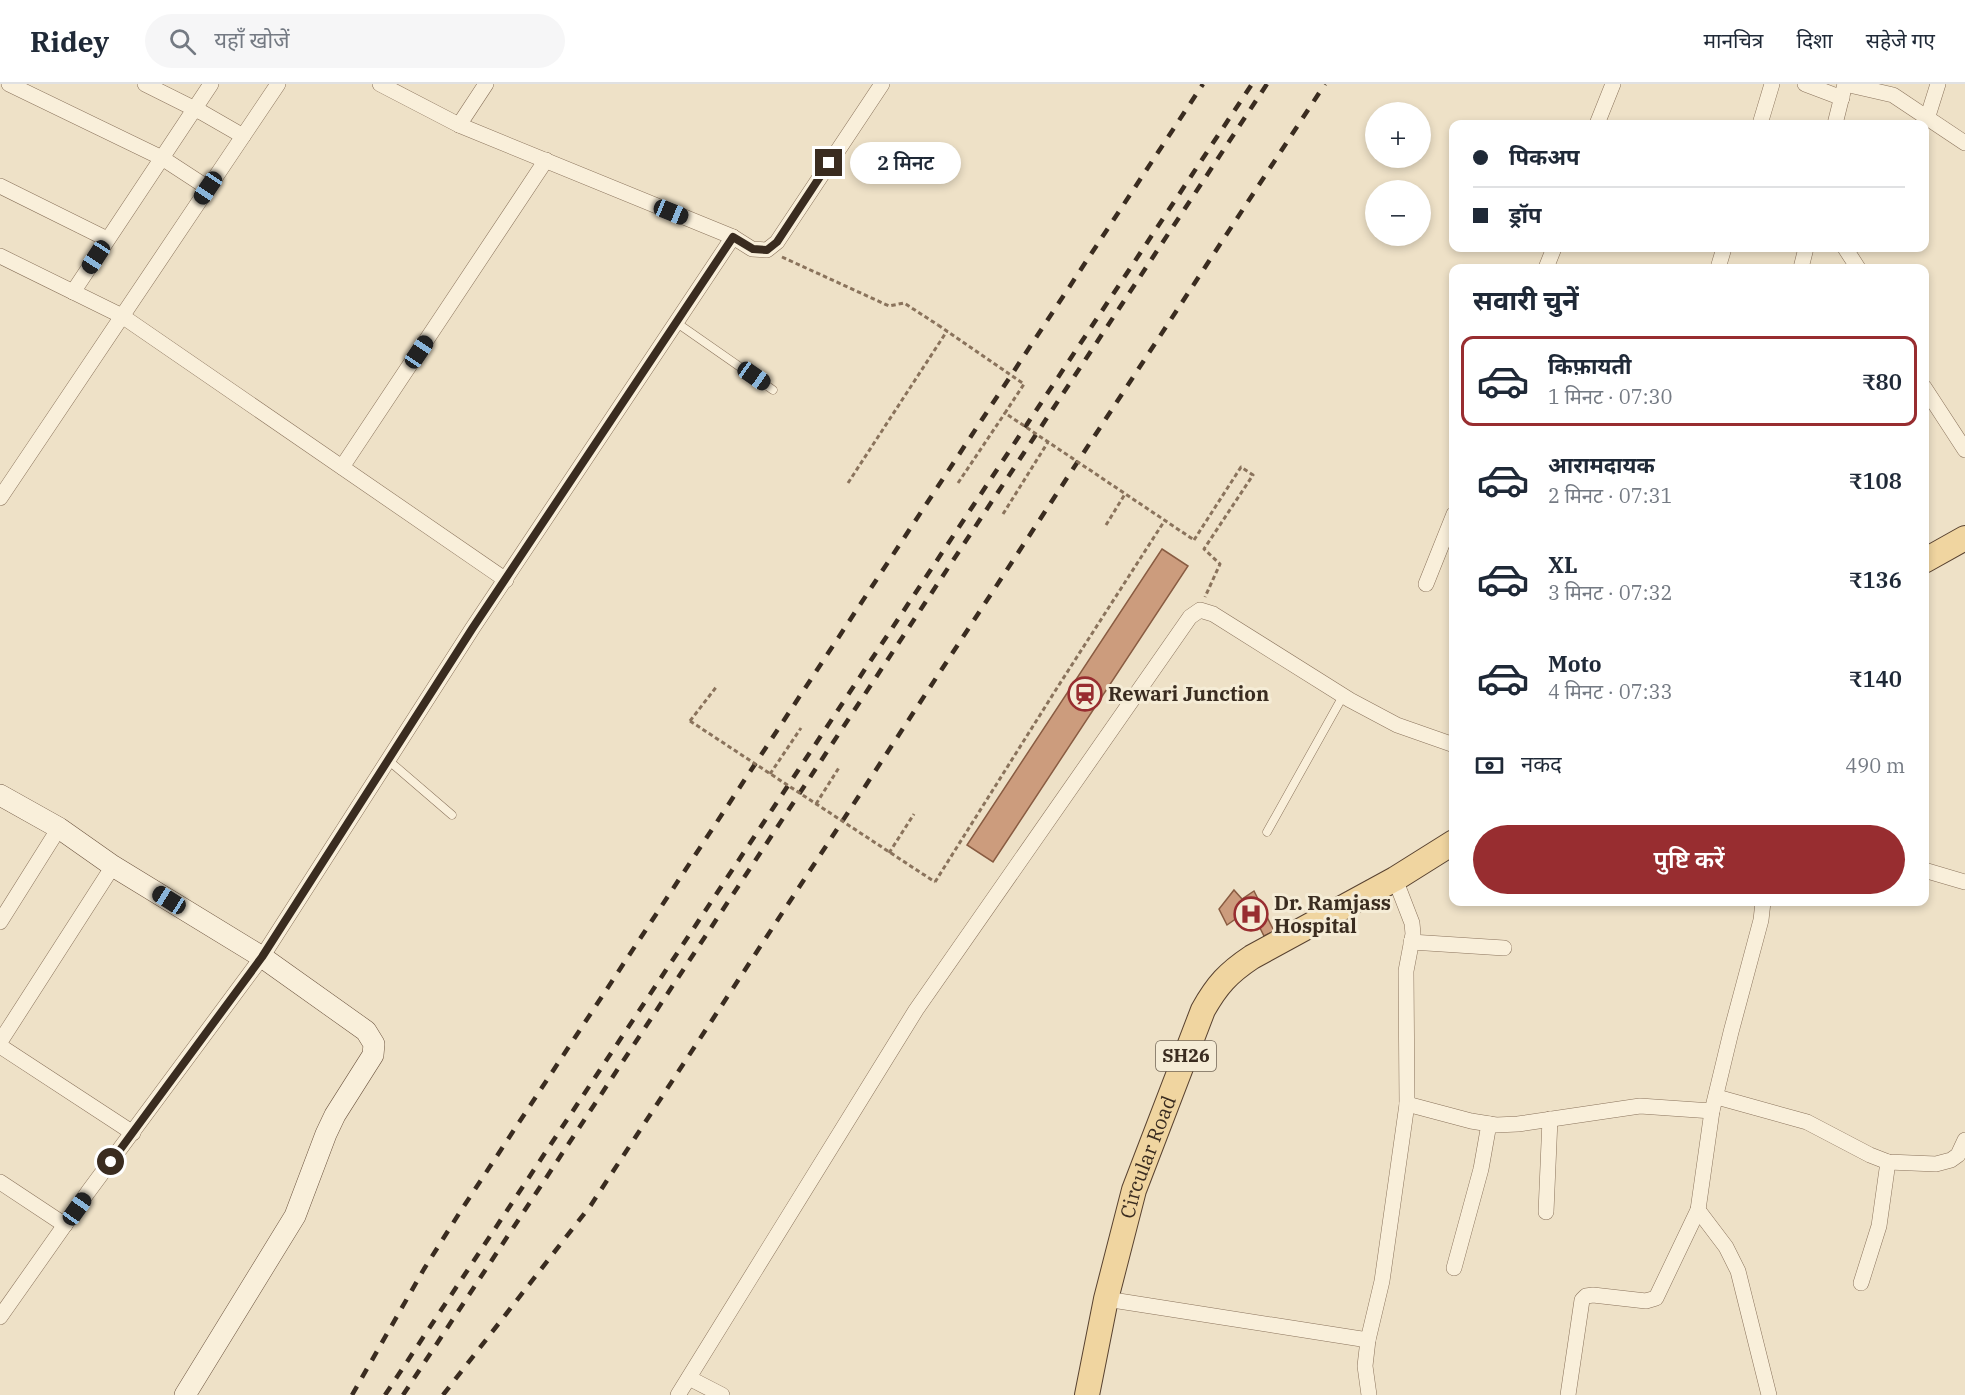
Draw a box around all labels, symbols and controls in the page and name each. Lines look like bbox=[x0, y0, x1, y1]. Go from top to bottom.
search box bbox=[145, 14, 565, 68]
text: Ridey bbox=[30, 23, 109, 60]
icon: search bbox=[166, 25, 199, 58]
text: यहाँ खोजें bbox=[214, 25, 289, 54]
text: मानचित्र bbox=[1703, 26, 1763, 54]
text: दिशा bbox=[1796, 26, 1833, 54]
text: सहेजे गए bbox=[1866, 26, 1935, 54]
map controls bbox=[1365, 102, 1431, 246]
button: + bbox=[1365, 102, 1431, 168]
callout: 2 मिनट bbox=[850, 142, 961, 184]
text: पिकअप bbox=[1509, 142, 1580, 171]
route end bbox=[815, 149, 842, 176]
text: 2 मिनट bbox=[877, 149, 934, 176]
car bbox=[190, 168, 226, 208]
button: − bbox=[1365, 180, 1431, 246]
car bbox=[651, 197, 691, 227]
text: ड्रॉप bbox=[1509, 200, 1542, 229]
car bbox=[79, 237, 113, 277]
text: सवारी चुनें bbox=[1473, 282, 1579, 317]
car bbox=[401, 332, 437, 372]
text: किफ़ायती bbox=[1548, 351, 1632, 380]
icon: car bbox=[1476, 354, 1530, 408]
car bbox=[734, 358, 774, 394]
text: ₹80 bbox=[1862, 367, 1902, 396]
text: 1 मिनट · 07:30 bbox=[1548, 383, 1672, 410]
text: आरामदायक bbox=[1548, 450, 1655, 479]
icon: car bbox=[1476, 453, 1530, 507]
text: ₹108 bbox=[1849, 466, 1902, 495]
text: 2 मिनट · 07:31 bbox=[1548, 482, 1672, 509]
text: XL bbox=[1548, 550, 1578, 579]
icon: car bbox=[1476, 552, 1530, 606]
text: ₹136 bbox=[1849, 565, 1902, 594]
text: 3 मिनट · 07:32 bbox=[1548, 579, 1672, 606]
text: Moto bbox=[1548, 649, 1602, 678]
icon: car bbox=[1476, 651, 1530, 705]
text: ₹140 bbox=[1849, 664, 1902, 693]
station icon: Rewari Junction bbox=[1067, 676, 1103, 712]
text: 4 मिनट · 07:33 bbox=[1548, 678, 1672, 705]
place label: Rewari Junction bbox=[1108, 680, 1269, 707]
icon: cash bbox=[1473, 749, 1506, 782]
text: नकद bbox=[1521, 749, 1562, 778]
text: 490 m bbox=[1845, 752, 1905, 779]
button: पुष्टि करें bbox=[1473, 825, 1905, 894]
car bbox=[149, 883, 189, 917]
place label: Dr. Ramjass Hospital bbox=[1274, 889, 1391, 939]
hospital icon: Dr. Ramjass Hospital bbox=[1233, 896, 1269, 932]
road number: SH26 bbox=[1156, 1041, 1216, 1071]
street label: Circular Road bbox=[1113, 1091, 1182, 1221]
route start bbox=[97, 1148, 124, 1175]
car bbox=[59, 1189, 95, 1229]

